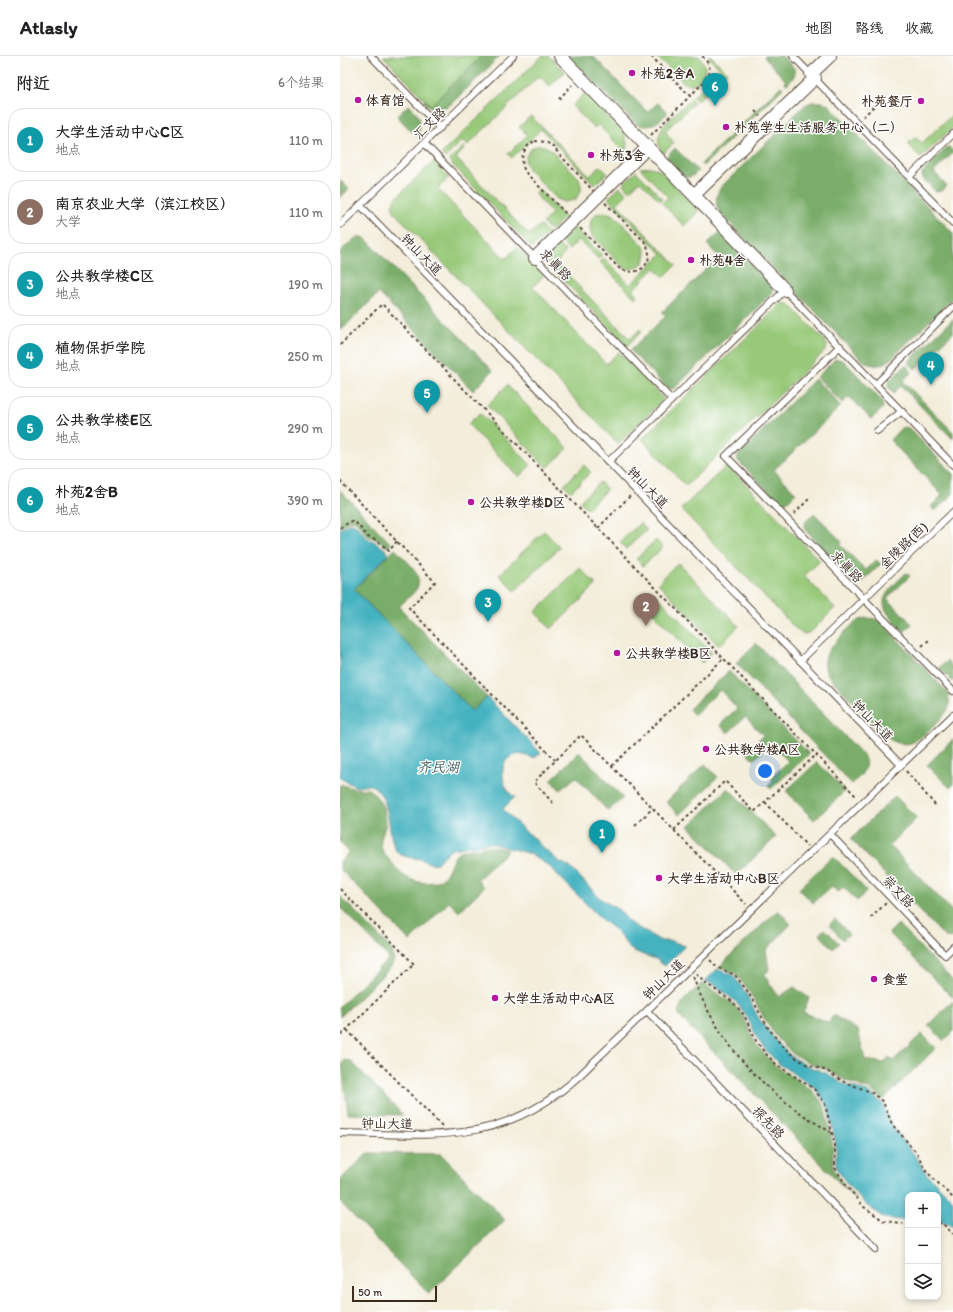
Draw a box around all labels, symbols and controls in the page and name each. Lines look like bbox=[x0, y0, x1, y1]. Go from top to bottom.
text: Atlasly bbox=[20, 16, 77, 39]
text: 地图 bbox=[805, 20, 833, 37]
text: 路线 bbox=[855, 20, 883, 37]
text: 收藏 bbox=[905, 20, 933, 37]
place label: 朴苑2舍A bbox=[640, 66, 695, 81]
marker: 朴苑2舍A bbox=[627, 68, 637, 78]
text: 附近 bbox=[16, 73, 50, 93]
pin: 6 bbox=[702, 73, 728, 106]
text: 6个结果 bbox=[278, 75, 324, 90]
place label: 体育馆 bbox=[366, 93, 405, 108]
place label: 朴苑餐厅 bbox=[861, 94, 913, 109]
marker: 体育馆 bbox=[353, 95, 363, 105]
marker: 朴苑餐厅 bbox=[916, 96, 926, 106]
street label: 汇文路 bbox=[410, 104, 449, 142]
place label: 朴苑学生生活服务中心（二） bbox=[734, 120, 903, 135]
marker: 朴苑学生生活服务中心（二） bbox=[721, 122, 731, 132]
text: 大学生活动中心C区 bbox=[55, 123, 185, 141]
text: 1 bbox=[27, 133, 33, 148]
text: 110 m bbox=[289, 133, 323, 148]
text: 地点 bbox=[55, 142, 81, 157]
place label: 朴苑3舍 bbox=[599, 148, 645, 163]
marker: 朴苑3舍 bbox=[586, 150, 596, 160]
text: 南京农业大学（滨江校区） bbox=[55, 195, 235, 213]
text: 2 bbox=[27, 205, 33, 220]
text: 110 m bbox=[289, 205, 323, 220]
text: 大学 bbox=[55, 214, 81, 229]
street label: 钟山大道 bbox=[398, 230, 445, 278]
street label: 求真路 bbox=[537, 245, 575, 284]
place label: 朴苑4舍 bbox=[699, 253, 746, 268]
marker: 朴苑4舍 bbox=[686, 255, 696, 265]
text: 公共教学楼C区 bbox=[55, 267, 155, 285]
text: 3 bbox=[26, 277, 34, 292]
text: 190 m bbox=[288, 277, 323, 292]
text: 地点 bbox=[55, 286, 81, 301]
text: 植物保护学院 bbox=[55, 339, 145, 357]
text: 4 bbox=[26, 349, 34, 364]
text: 250 m bbox=[287, 349, 323, 364]
pin: 4 bbox=[918, 352, 944, 385]
text: 地点 bbox=[55, 358, 81, 373]
pin: 5 bbox=[414, 380, 440, 413]
text: 公共教学楼E区 bbox=[55, 411, 153, 429]
text: 5 bbox=[27, 421, 33, 436]
text: 290 m bbox=[287, 421, 323, 436]
text: 地点 bbox=[55, 430, 81, 445]
street label: 钟山大道 bbox=[624, 463, 671, 511]
text: 朴苑2舍B bbox=[55, 483, 118, 501]
text: 6 bbox=[27, 493, 33, 508]
text: 390 m bbox=[287, 493, 323, 508]
place label: 公共教学楼D区 bbox=[479, 495, 566, 510]
marker: 公共教学楼D区 bbox=[466, 497, 476, 507]
text: 地点 bbox=[55, 502, 81, 517]
street label: 金陵路(西) bbox=[876, 519, 930, 572]
street label: 求真路 bbox=[828, 547, 866, 586]
pin: 3 bbox=[475, 589, 501, 622]
pin: 2 bbox=[633, 593, 659, 626]
place label: 公共教学楼B区 bbox=[625, 646, 711, 661]
marker: 公共教学楼B区 bbox=[612, 648, 622, 658]
street label: 钟山大道 bbox=[849, 696, 896, 744]
place label: 公共教学楼A区 bbox=[714, 742, 800, 757]
marker: 公共教学楼A区 bbox=[701, 744, 711, 754]
water label: 齐民湖 bbox=[417, 759, 461, 776]
your location bbox=[755, 761, 775, 781]
pin: 1 bbox=[589, 820, 615, 853]
place label: 大学生活动中心B区 bbox=[667, 871, 779, 886]
street label: 崇文路 bbox=[880, 872, 917, 911]
marker: 大学生活动中心B区 bbox=[654, 873, 664, 883]
street label: 钟山大道 bbox=[639, 956, 687, 1003]
place label: 食堂 bbox=[882, 972, 908, 987]
marker: 食堂 bbox=[869, 974, 879, 984]
place label: 大学生活动中心A区 bbox=[503, 991, 615, 1006]
marker: 大学生活动中心A区 bbox=[490, 993, 500, 1003]
street label: 探先路 bbox=[750, 1103, 788, 1142]
street label: 钟山大道 bbox=[361, 1116, 413, 1131]
map controls bbox=[905, 1192, 941, 1300]
button: + bbox=[905, 1192, 941, 1228]
button: − bbox=[905, 1228, 941, 1264]
button: layers bbox=[905, 1264, 941, 1300]
scale bar bbox=[352, 1284, 437, 1303]
text: 50 m bbox=[358, 1286, 382, 1299]

